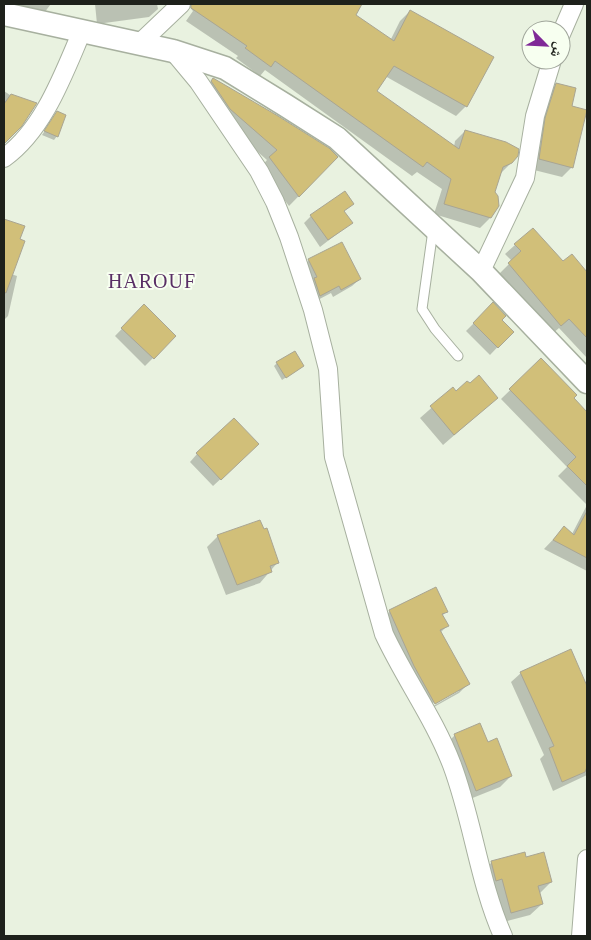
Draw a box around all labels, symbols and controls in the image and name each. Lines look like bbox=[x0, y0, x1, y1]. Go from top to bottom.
north arrow bbox=[521, 20, 571, 70]
text: ش bbox=[547, 40, 567, 60]
district label: HAROUF bbox=[108, 270, 196, 292]

